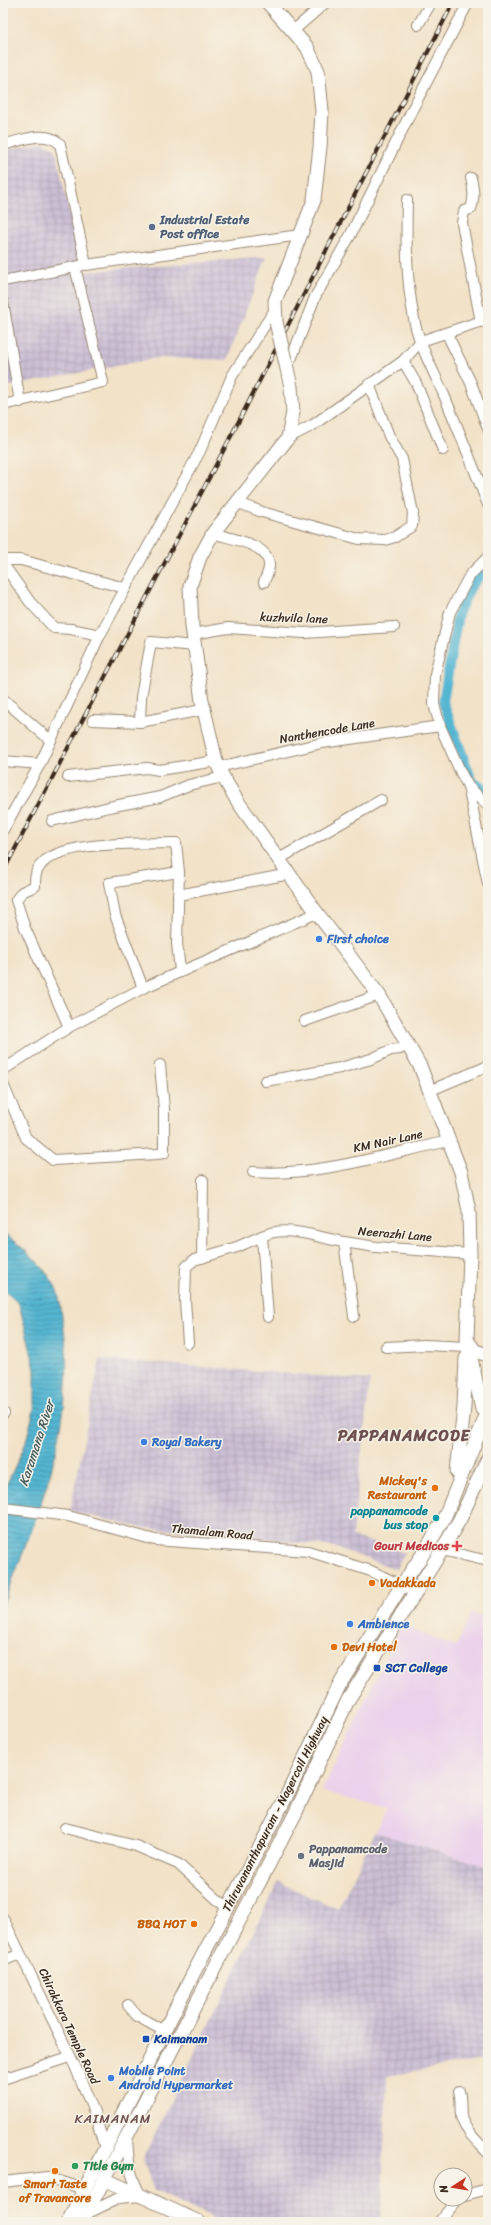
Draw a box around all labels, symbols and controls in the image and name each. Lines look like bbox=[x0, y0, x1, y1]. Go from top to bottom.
place label: Industrial Estate Post office bbox=[159, 209, 250, 245]
marker: Industrial Estate Post office bbox=[147, 222, 157, 232]
street label: kuzhvila lane bbox=[259, 606, 329, 630]
street label: Nanthencode Lane bbox=[278, 712, 377, 750]
place label: First choice bbox=[326, 928, 389, 950]
marker: First choice bbox=[314, 934, 324, 944]
street label: KM Nair Lane bbox=[351, 1123, 425, 1159]
street label: Neerazhi Lane bbox=[357, 1220, 433, 1248]
water label: Karamana River bbox=[12, 1395, 62, 1489]
district label: PAPPANAMCODE bbox=[338, 1421, 470, 1450]
place label: Royal Bakery bbox=[151, 1431, 222, 1453]
marker: Royal Bakery bbox=[139, 1437, 149, 1447]
place label: Mickey's Restaurant bbox=[367, 1470, 428, 1506]
marker: Mickey's Restaurant bbox=[430, 1483, 440, 1493]
place label: pappanamcode bus stop bbox=[350, 1500, 429, 1536]
marker: pappanamcode bus stop bbox=[431, 1513, 441, 1523]
street label: Thamalam Road bbox=[170, 1517, 254, 1547]
place label: Gouri Medicos bbox=[373, 1535, 449, 1557]
marker: Gouri Medicos bbox=[452, 1541, 462, 1551]
place label: Vadakkada bbox=[380, 1572, 436, 1594]
marker: Vadakkada bbox=[367, 1578, 377, 1588]
place label: Ambience bbox=[357, 1613, 409, 1635]
marker: Ambience bbox=[345, 1619, 355, 1629]
place label: Devi Hotel bbox=[342, 1636, 397, 1658]
marker: Devi Hotel bbox=[329, 1642, 339, 1652]
place label: SCT College bbox=[384, 1657, 448, 1679]
marker: SCT College bbox=[372, 1663, 382, 1673]
street label: Thiruvananthapuram - Nagercoil Highway bbox=[216, 1711, 335, 1916]
place label: Pappanamcode Masjid bbox=[308, 1838, 388, 1874]
marker: Pappanamcode Masjid bbox=[296, 1851, 306, 1861]
place label: BBQ HOT bbox=[137, 1913, 188, 1935]
marker: BBQ HOT bbox=[189, 1919, 199, 1929]
street label: Chirakkara Temple Road bbox=[32, 1964, 106, 2088]
place label: Kaimanam bbox=[153, 2028, 208, 2050]
marker: Kaimanam bbox=[141, 2034, 151, 2044]
place label: Mobile Point Android Hypermarket bbox=[118, 2060, 234, 2096]
marker: Mobile Point Android Hypermarket bbox=[106, 2073, 116, 2083]
district label: KAIMANAM bbox=[75, 2107, 151, 2130]
place label: Title Gym bbox=[83, 2155, 135, 2177]
marker: Title Gym bbox=[70, 2161, 80, 2171]
marker: Smart Taste of Travancore bbox=[50, 2166, 60, 2176]
north arrow bbox=[433, 2167, 473, 2207]
place label: Smart Taste of Travancore bbox=[19, 2173, 92, 2209]
text: N bbox=[434, 2183, 454, 2196]

